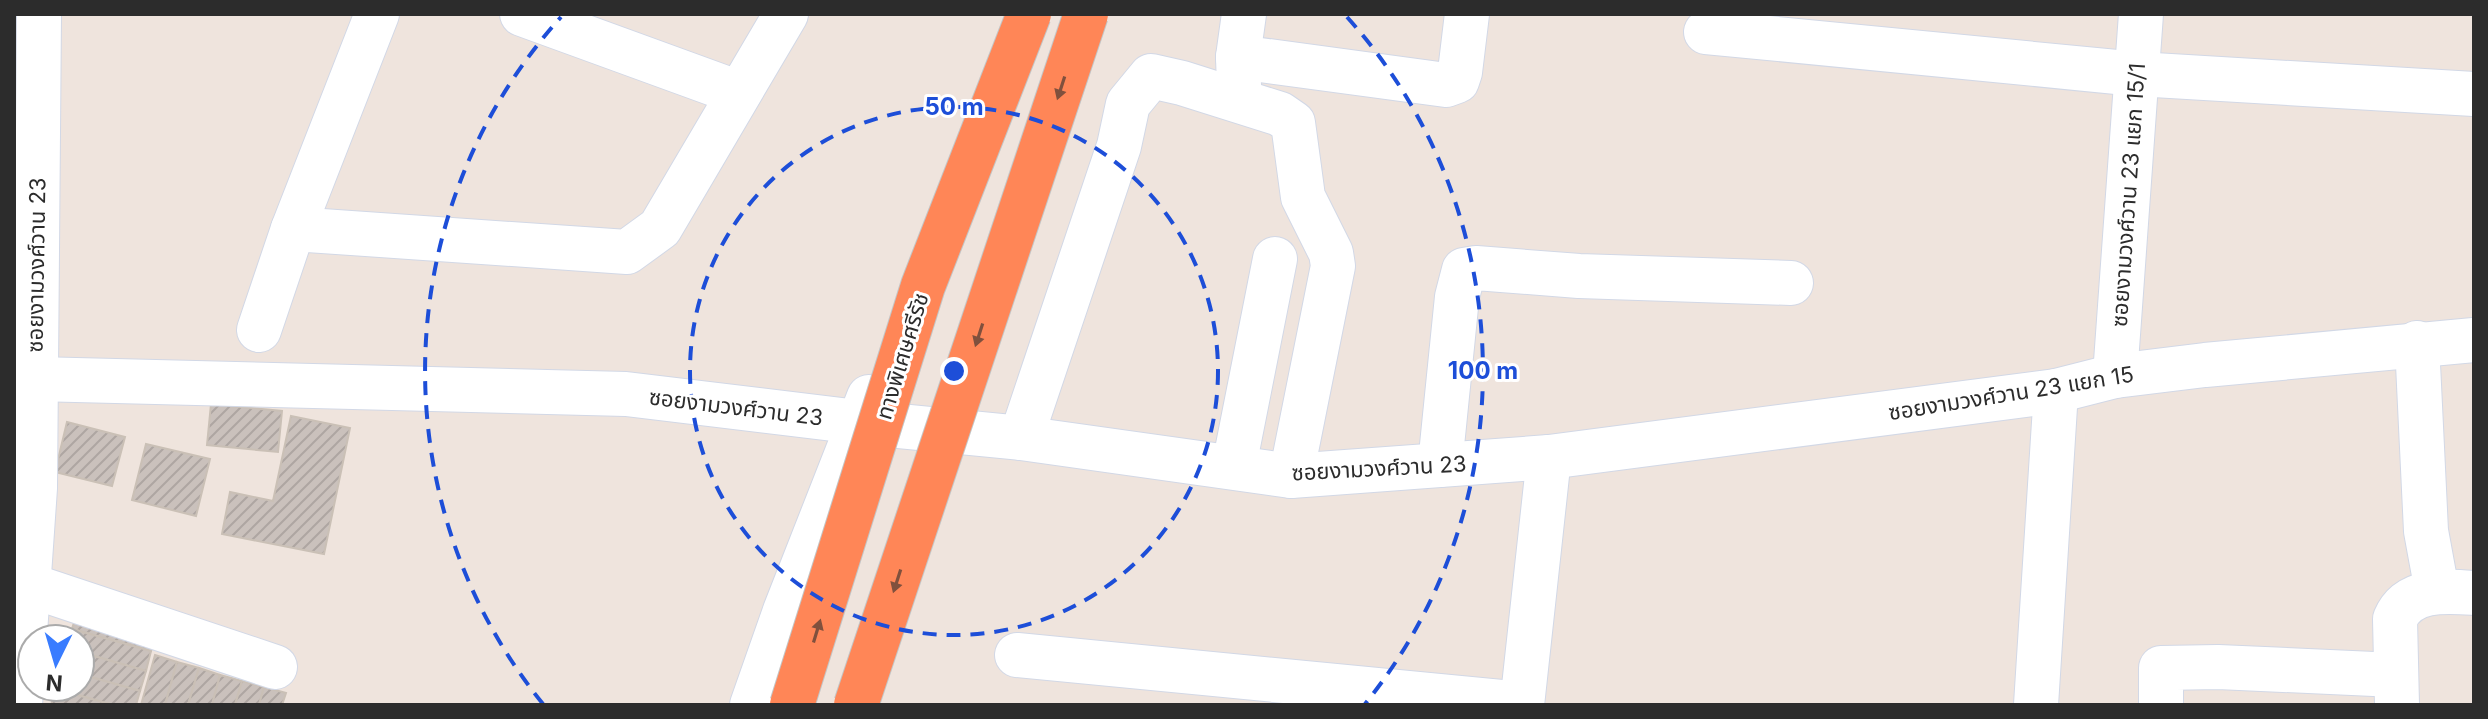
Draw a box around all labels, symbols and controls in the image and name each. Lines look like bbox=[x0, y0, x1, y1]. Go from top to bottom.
street label: ซอยงามวงศ์วาน 23 แยก 15/1 bbox=[2106, 62, 2150, 328]
one-way arrow bbox=[1054, 76, 1067, 100]
text: 50 m bbox=[924, 92, 984, 121]
street label: ซอยงามวงศ์วาน 23 bbox=[21, 177, 51, 353]
street label: ทางพิเศษศรีรัช bbox=[870, 290, 934, 422]
one-way arrow bbox=[972, 323, 984, 347]
text: 100 m bbox=[1448, 356, 1518, 385]
centre of rings bbox=[940, 357, 968, 385]
street label: ซอยงามวงศ์วาน 23 แยก 15 bbox=[1887, 361, 2135, 425]
street label: ซอยงามวงศ์วาน 23 bbox=[648, 383, 824, 431]
street label: ซอยงามวงศ์วาน 23 bbox=[1291, 450, 1467, 486]
one-way arrow bbox=[890, 570, 902, 594]
one-way arrow bbox=[811, 619, 824, 643]
north arrow bbox=[16, 623, 96, 703]
text: N bbox=[45, 669, 64, 697]

